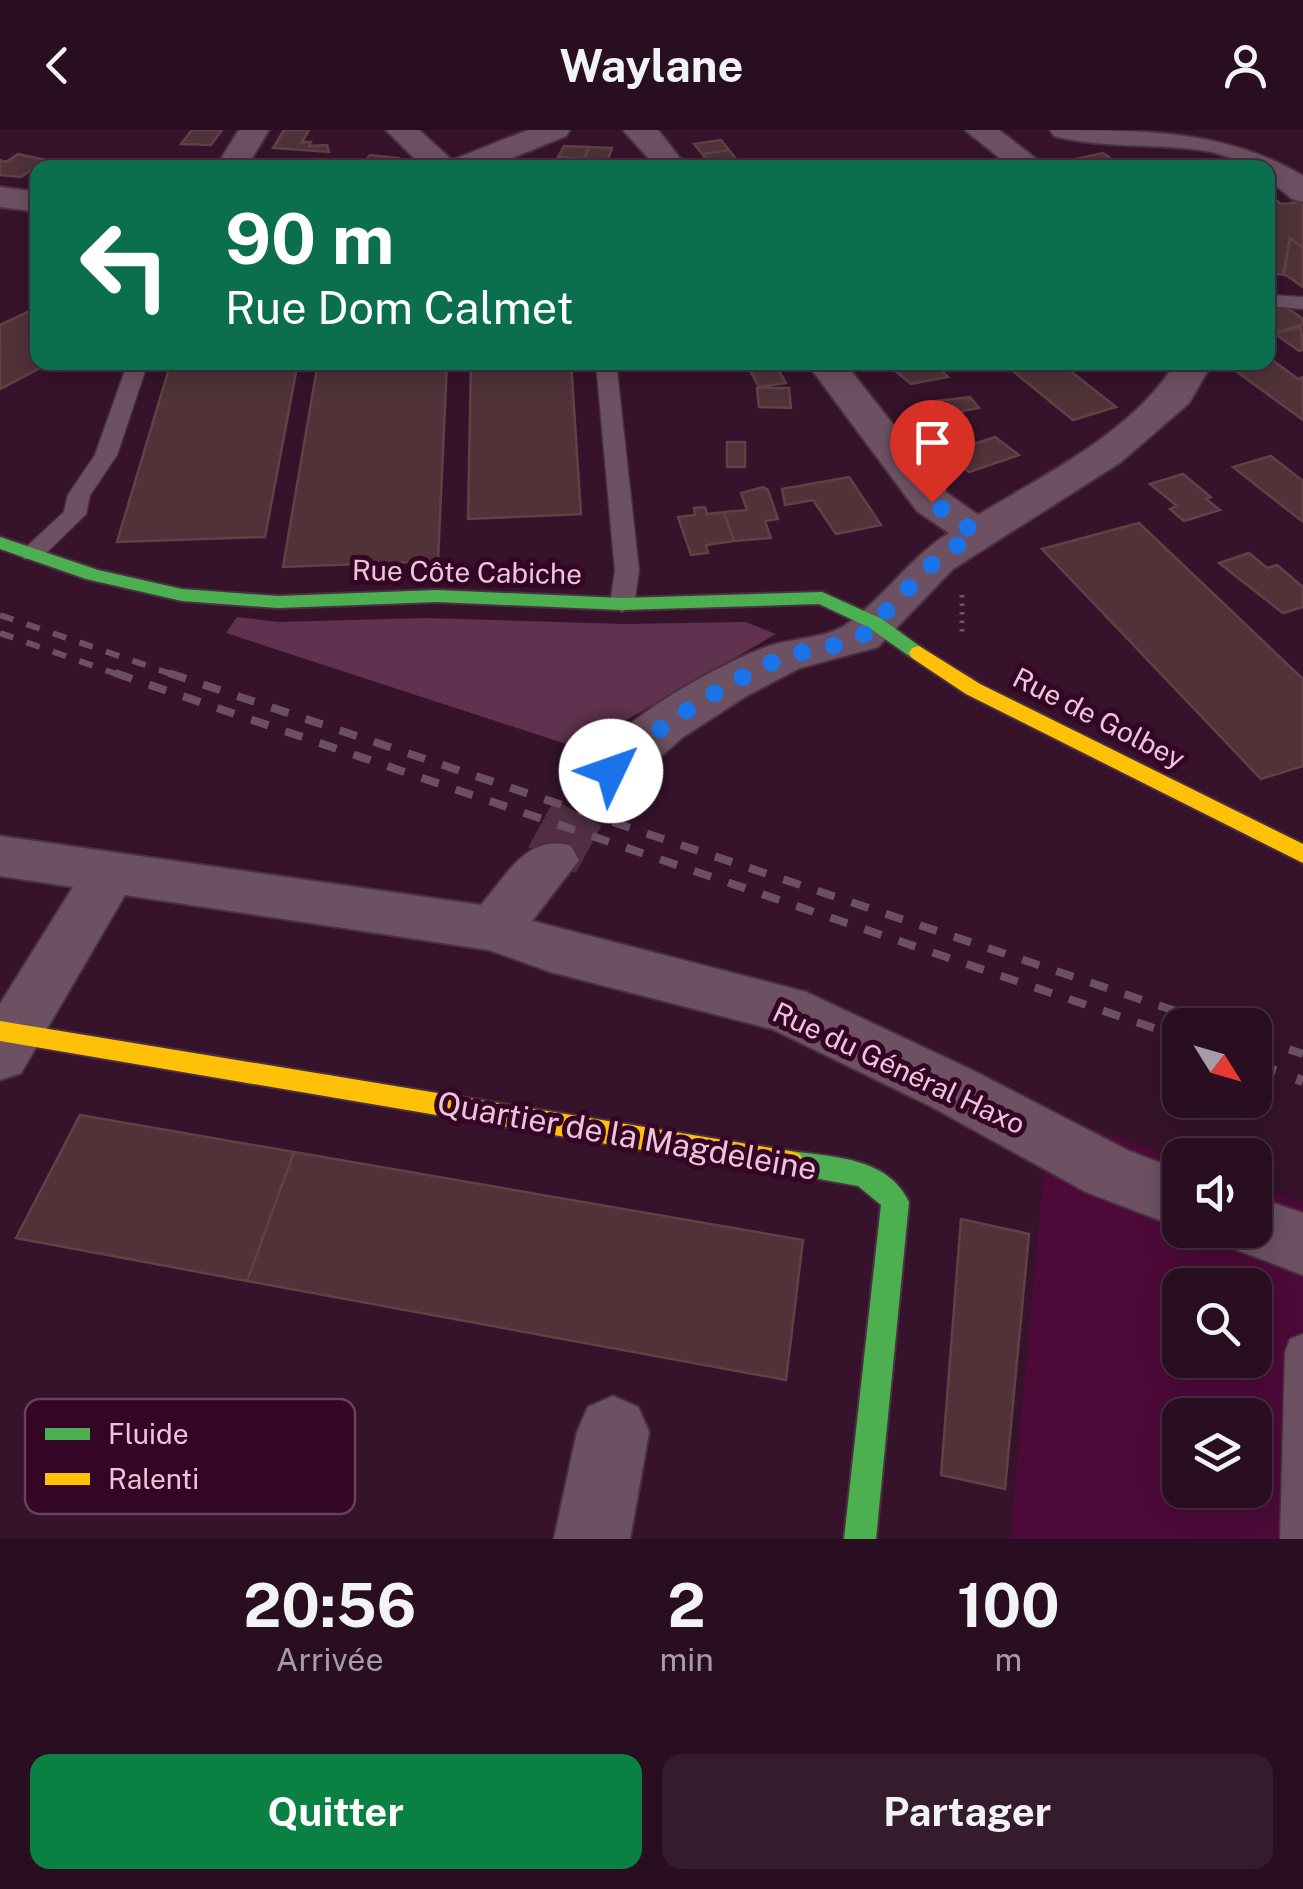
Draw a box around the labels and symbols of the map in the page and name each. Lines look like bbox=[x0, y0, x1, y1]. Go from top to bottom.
pin bbox=[890, 400, 975, 503]
street label: Rue Côte Cabiche bbox=[352, 553, 582, 590]
street label: Rue de Golbey bbox=[1008, 660, 1191, 775]
position arrow bbox=[559, 719, 663, 823]
street label: Rue du Général Haxo bbox=[768, 995, 1030, 1140]
north arrow bbox=[1162, 1008, 1272, 1118]
street label: Quartier de la Magdeleine bbox=[434, 1084, 820, 1187]
legend bbox=[25, 1399, 355, 1514]
text: Fluide bbox=[108, 1417, 189, 1450]
text: Ralenti bbox=[108, 1462, 199, 1495]

